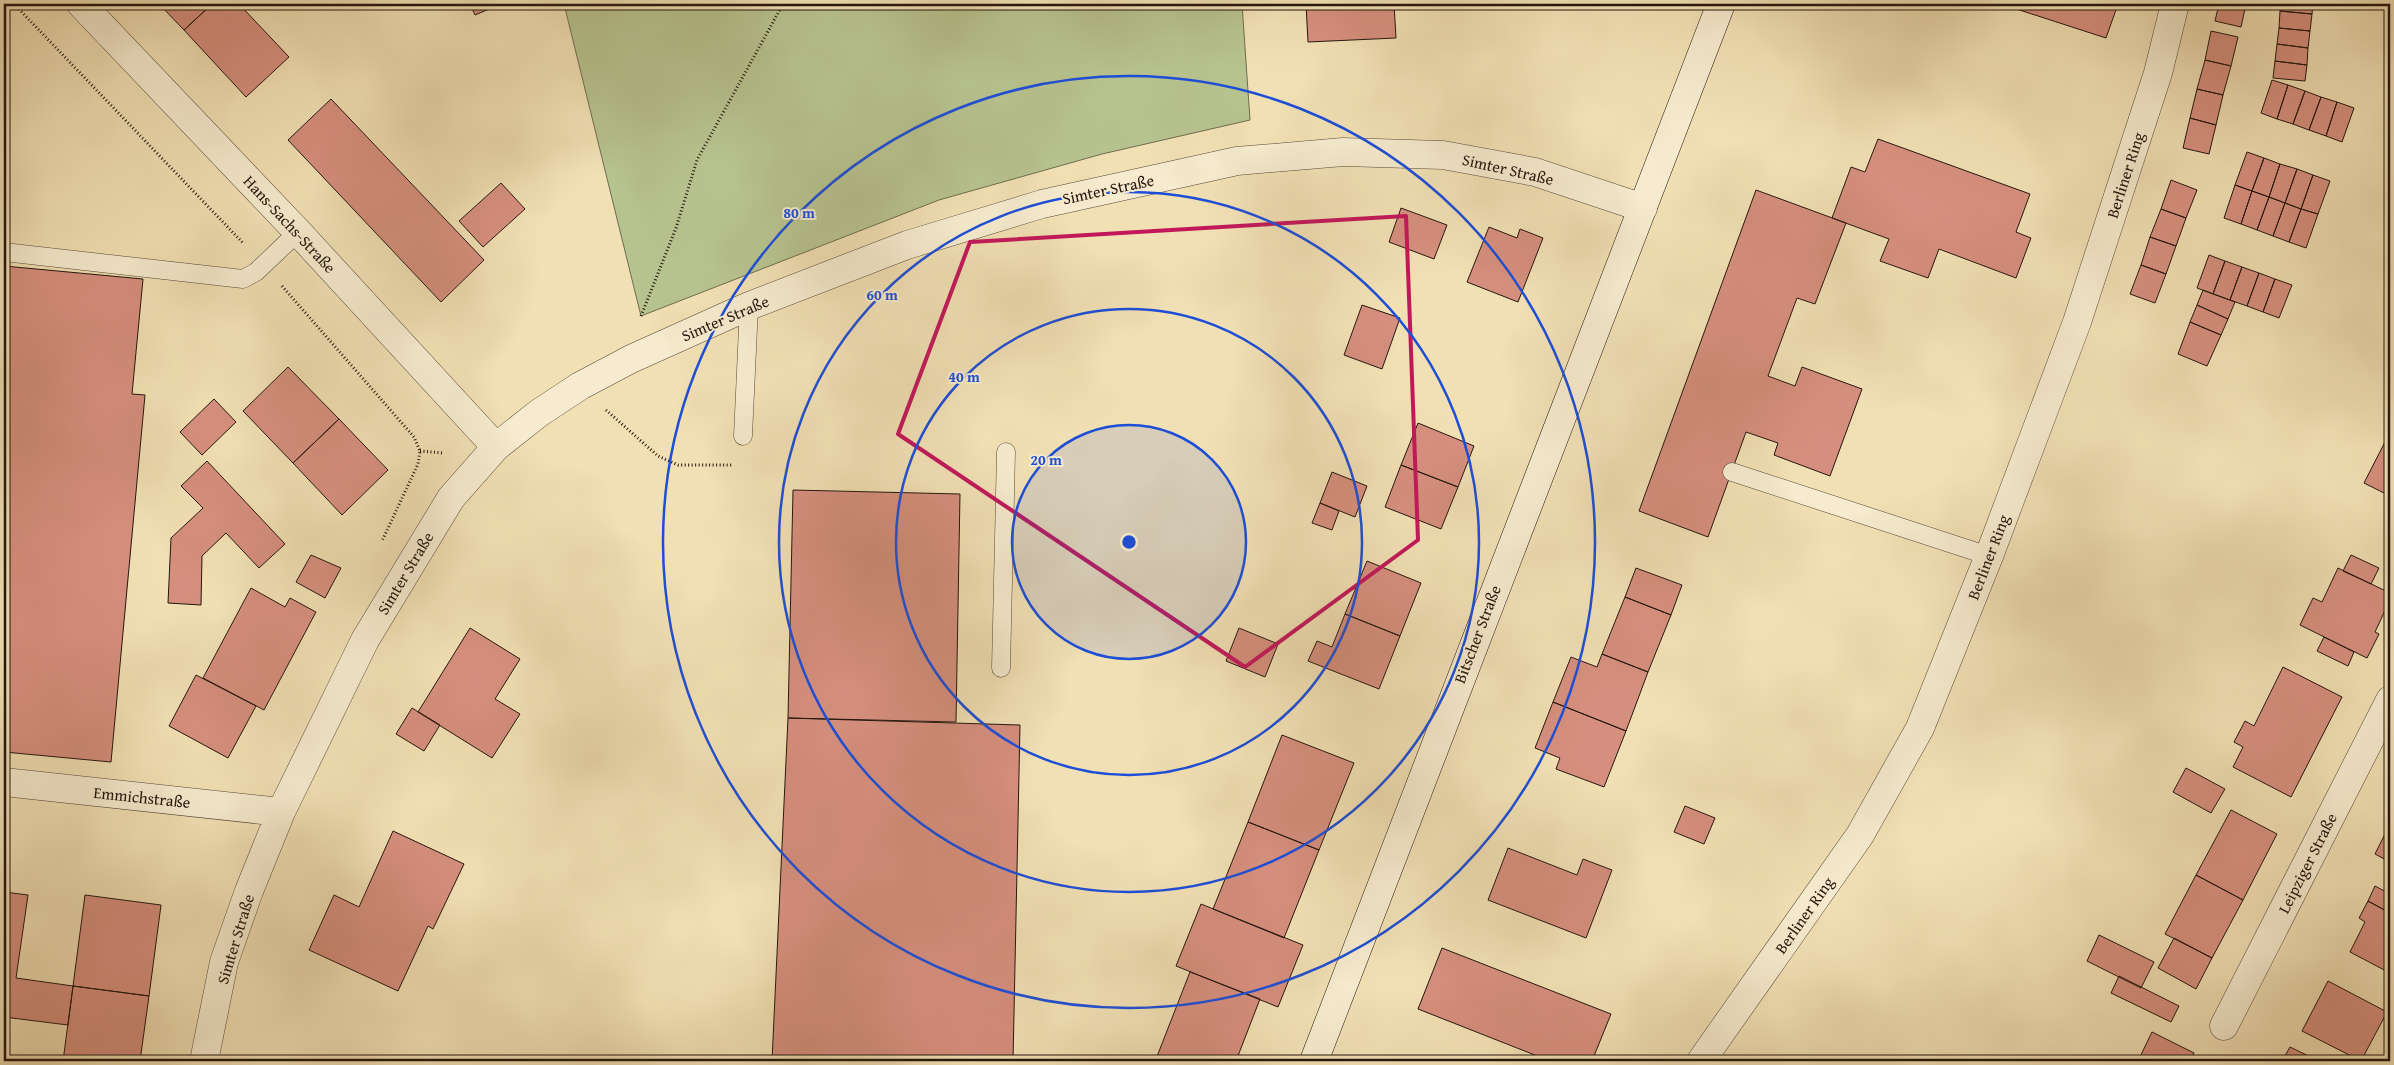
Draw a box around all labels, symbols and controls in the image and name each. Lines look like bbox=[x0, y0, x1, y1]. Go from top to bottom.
street label: Berliner Ring bbox=[2100, 129, 2150, 221]
street label: Simter Straße bbox=[1460, 147, 1556, 191]
street label: Simter Straße bbox=[1060, 168, 1156, 210]
street label: Hans-Sachs-Straße bbox=[238, 170, 342, 278]
text: 80 m bbox=[783, 202, 815, 223]
text: 60 m bbox=[866, 284, 898, 305]
street label: Simter Straße bbox=[678, 289, 772, 347]
text: 40 m bbox=[948, 366, 980, 387]
text: 20 m bbox=[1030, 449, 1062, 470]
street label: Berliner Ring bbox=[1961, 511, 2015, 603]
street label: Simter Straße bbox=[371, 527, 439, 619]
centre of rings bbox=[1120, 533, 1138, 551]
street label: Bitscher Straße bbox=[1447, 581, 1507, 687]
street label: Emmichstraße bbox=[92, 780, 192, 814]
street label: Leipziger Straße bbox=[2271, 809, 2343, 917]
street label: Berliner Ring bbox=[1769, 871, 1839, 959]
street label: Simter Straße bbox=[210, 891, 260, 987]

